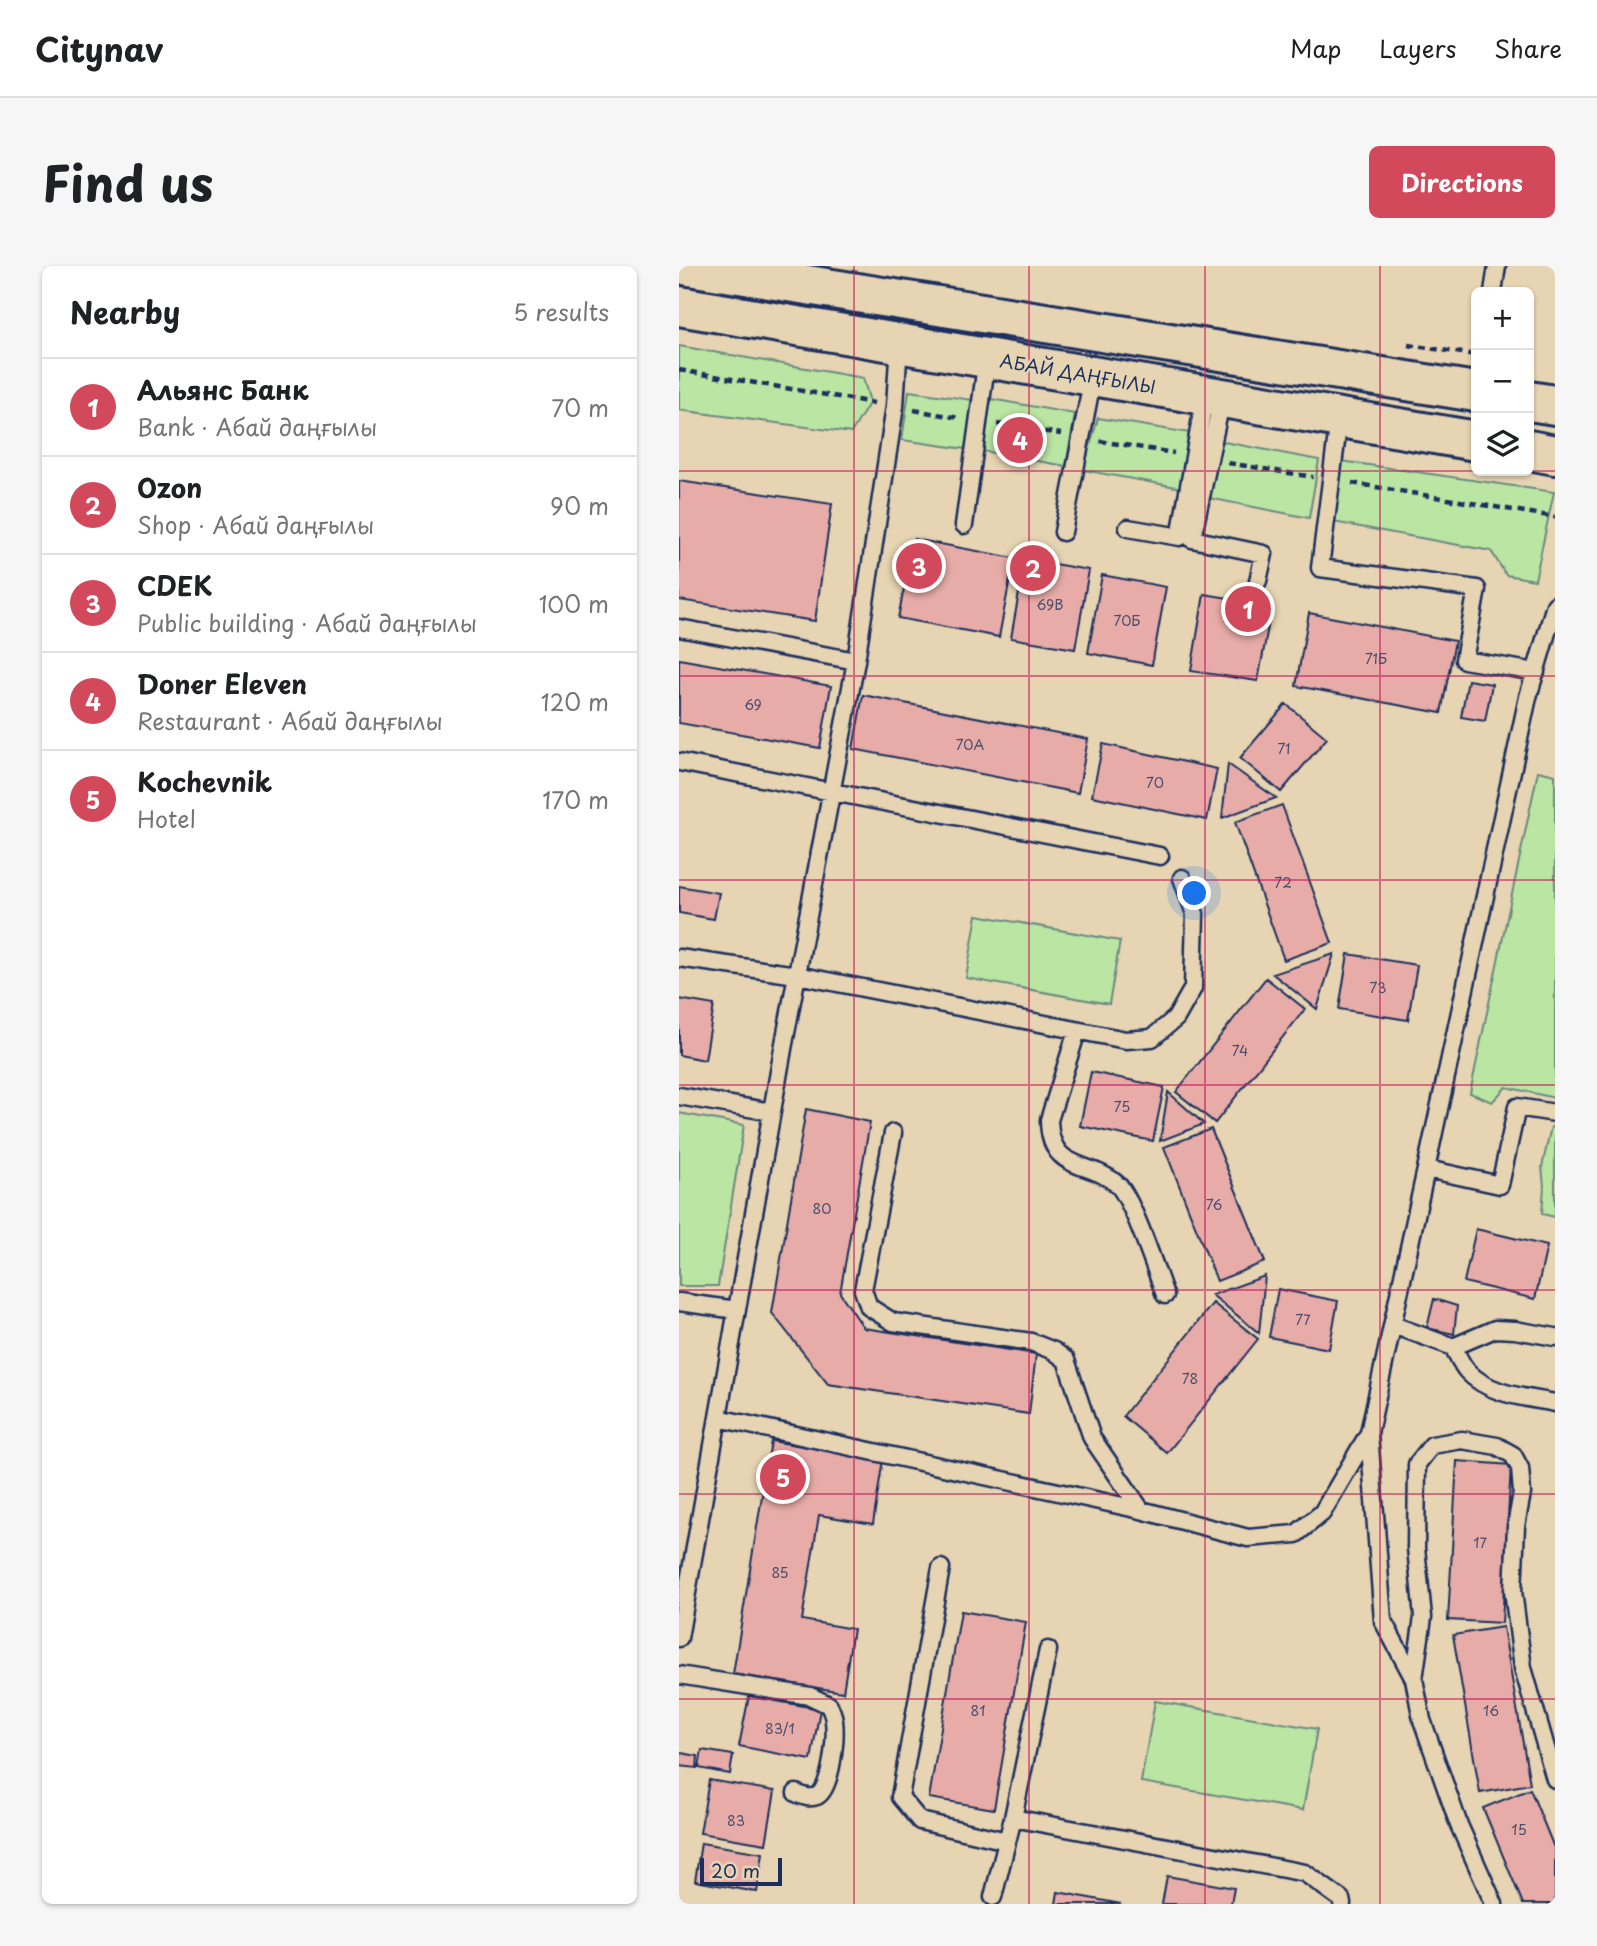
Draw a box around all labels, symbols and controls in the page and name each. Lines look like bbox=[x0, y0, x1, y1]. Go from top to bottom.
text: Citynav bbox=[35, 23, 163, 73]
text: Map bbox=[1290, 30, 1341, 66]
text: Layers bbox=[1379, 30, 1456, 66]
text: Share bbox=[1494, 30, 1562, 66]
text: Find us bbox=[42, 145, 213, 219]
button: Directions bbox=[1369, 146, 1555, 218]
map controls bbox=[1471, 287, 1534, 476]
button: + bbox=[1471, 287, 1534, 350]
text: Nearby bbox=[70, 289, 180, 334]
text: 5 results bbox=[513, 294, 609, 329]
street label: АБАЙ ДАҢҒЫЛЫ bbox=[998, 346, 1158, 400]
button: − bbox=[1471, 350, 1534, 413]
text: Альянс Банк bbox=[137, 370, 309, 409]
text: 1 bbox=[88, 390, 99, 425]
text: 70 m bbox=[551, 390, 609, 425]
text: Bank · Абай даңғылы bbox=[137, 409, 377, 444]
button: layers bbox=[1471, 413, 1534, 476]
pin: 4 bbox=[997, 414, 1043, 466]
text: Ozon bbox=[137, 468, 202, 507]
text: 2 bbox=[85, 488, 101, 523]
text: 90 m bbox=[550, 488, 609, 523]
text: Shop · Абай даңғылы bbox=[137, 507, 374, 542]
pin: 3 bbox=[896, 540, 942, 592]
pin: 2 bbox=[1010, 542, 1056, 594]
text: CDEK bbox=[137, 566, 212, 605]
pin: 1 bbox=[1225, 583, 1271, 635]
text: 3 bbox=[85, 586, 101, 621]
text: 100 m bbox=[539, 586, 609, 621]
house number: 69В bbox=[1037, 594, 1063, 615]
text: Public building · Абай даңғылы bbox=[137, 605, 477, 640]
house number: 70Б bbox=[1114, 610, 1140, 631]
house number: 71Б bbox=[1365, 648, 1387, 669]
text: Doner Eleven bbox=[137, 664, 307, 703]
text: 4 bbox=[85, 684, 101, 719]
text: 120 m bbox=[541, 684, 609, 719]
house number: 69 bbox=[744, 694, 762, 715]
text: Restaurant · Абай даңғылы bbox=[137, 703, 443, 738]
house number: 70А bbox=[956, 734, 985, 755]
house number: 71 bbox=[1277, 738, 1291, 759]
text: Kochevnik bbox=[137, 762, 272, 801]
house number: 70 bbox=[1146, 772, 1164, 793]
text: 5 bbox=[86, 782, 100, 817]
text: 170 m bbox=[542, 782, 609, 817]
text: Hotel bbox=[137, 801, 196, 836]
house number: 72 bbox=[1274, 872, 1292, 893]
your location bbox=[1177, 876, 1211, 910]
house number: 73 bbox=[1370, 977, 1386, 998]
house number: 74 bbox=[1232, 1040, 1248, 1061]
house number: 75 bbox=[1114, 1096, 1130, 1117]
house number: 76 bbox=[1206, 1194, 1223, 1215]
house number: 80 bbox=[813, 1198, 831, 1219]
house number: 77 bbox=[1295, 1309, 1311, 1330]
house number: 78 bbox=[1182, 1368, 1198, 1389]
pin: 5 bbox=[760, 1451, 806, 1503]
house number: 17 bbox=[1473, 1532, 1487, 1553]
house number: 85 bbox=[771, 1562, 789, 1583]
house number: 81 bbox=[971, 1700, 985, 1721]
house number: 16 bbox=[1483, 1700, 1499, 1721]
house number: 83/1 bbox=[765, 1718, 795, 1739]
house number: 83 bbox=[727, 1810, 745, 1831]
house number: 15 bbox=[1511, 1819, 1527, 1840]
scale bar bbox=[700, 1855, 782, 1887]
text: 20 m bbox=[711, 1856, 760, 1884]

